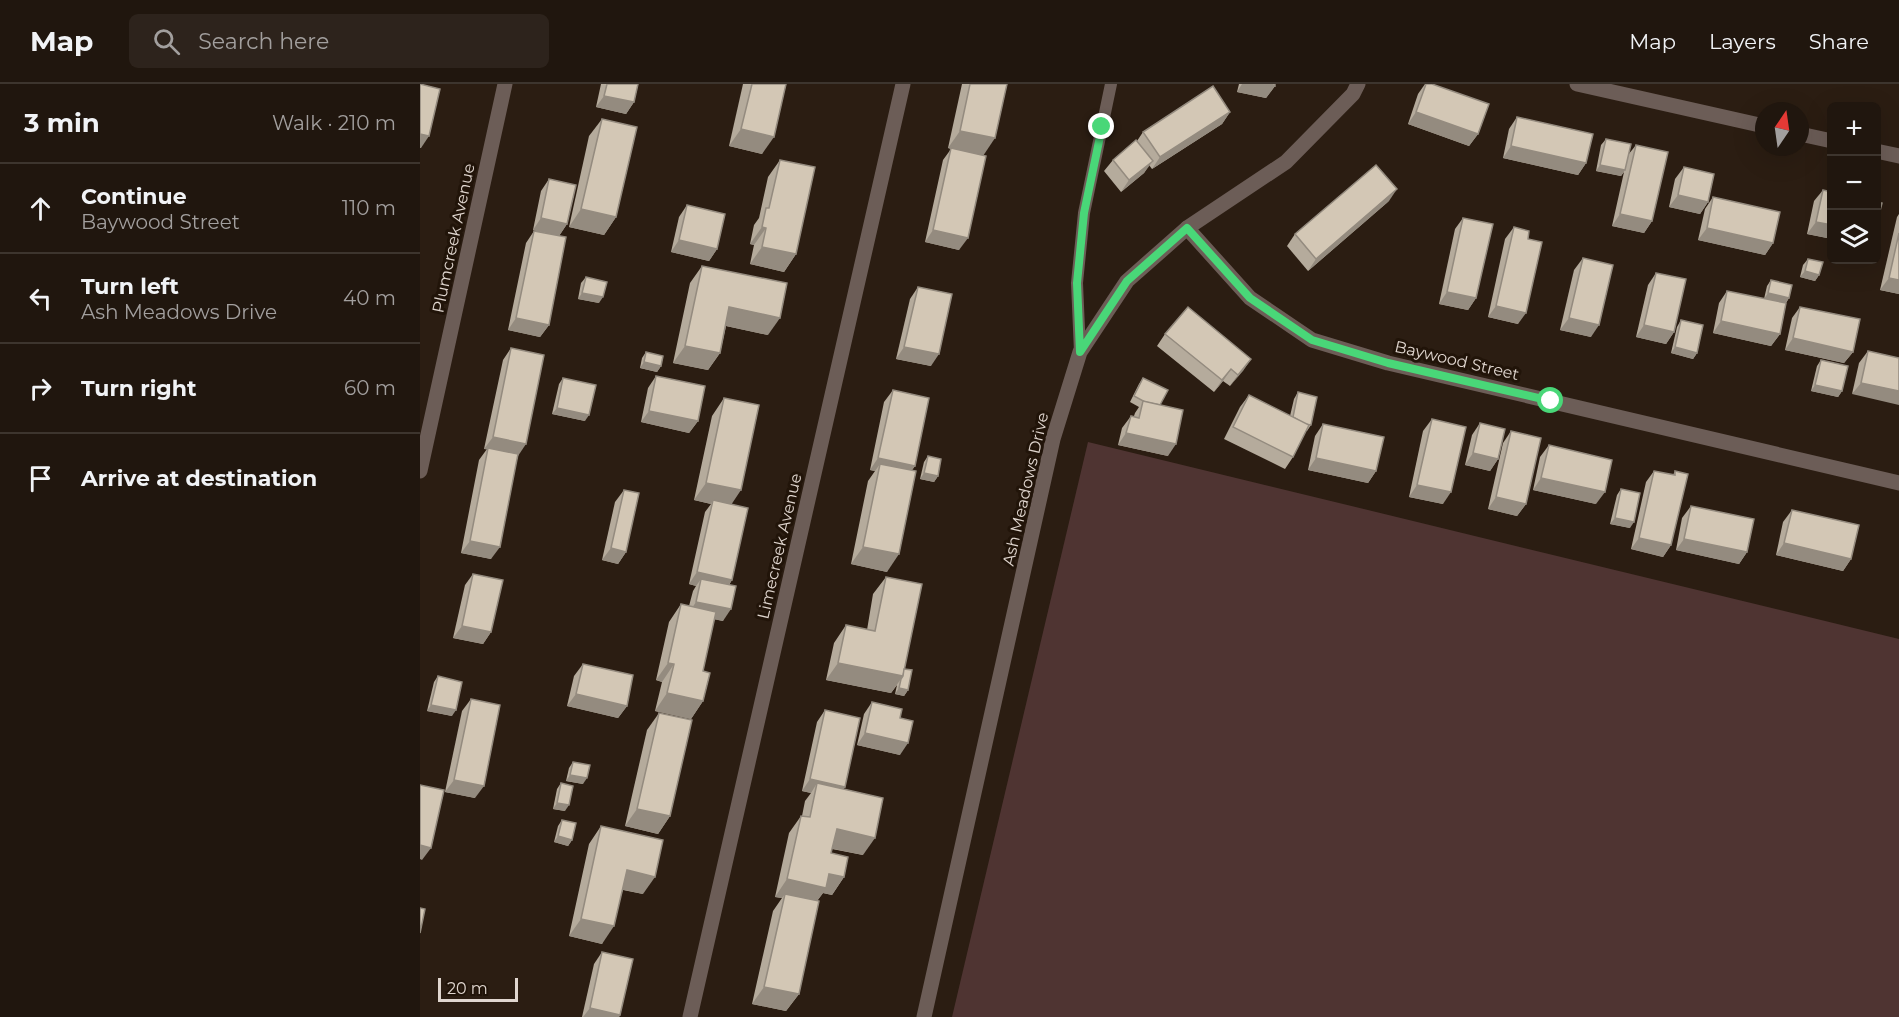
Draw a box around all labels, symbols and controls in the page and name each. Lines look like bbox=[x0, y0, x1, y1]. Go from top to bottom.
search box bbox=[129, 14, 549, 68]
text: Map bbox=[30, 24, 93, 58]
icon: search bbox=[150, 25, 183, 58]
text: Search here bbox=[198, 28, 329, 55]
text: Map bbox=[1629, 29, 1676, 54]
text: Layers bbox=[1709, 29, 1776, 54]
text: Share bbox=[1809, 29, 1869, 54]
north arrow bbox=[1755, 102, 1809, 156]
map controls bbox=[1827, 102, 1881, 264]
button: + bbox=[1827, 102, 1881, 156]
text: 3 min bbox=[24, 107, 100, 139]
text: Walk · 210 m bbox=[272, 111, 396, 135]
route end bbox=[1088, 113, 1114, 139]
button: − bbox=[1827, 156, 1881, 210]
street label: Plumcreek Avenue bbox=[428, 162, 479, 315]
text: Continue bbox=[81, 183, 187, 210]
icon: ahead bbox=[24, 192, 57, 225]
text: 110 m bbox=[342, 196, 396, 220]
text: Baywood Street bbox=[81, 210, 240, 234]
button: layers bbox=[1827, 210, 1881, 264]
text: Turn left bbox=[81, 273, 179, 300]
icon: left bbox=[24, 282, 57, 315]
text: 40 m bbox=[343, 286, 396, 310]
text: Ash Meadows Drive bbox=[81, 300, 277, 324]
street label: Baywood Street bbox=[1393, 337, 1521, 384]
icon: right bbox=[24, 372, 57, 405]
text: Turn right bbox=[81, 375, 196, 402]
text: 60 m bbox=[344, 376, 396, 400]
route start bbox=[1537, 387, 1563, 413]
street label: Ash Meadows Drive bbox=[999, 411, 1052, 568]
icon: arrive bbox=[24, 462, 57, 495]
text: Arrive at destination bbox=[81, 465, 317, 492]
street label: Limecreek Avenue bbox=[753, 471, 806, 621]
scale bar bbox=[438, 975, 518, 1002]
text: 20 m bbox=[447, 979, 488, 998]

